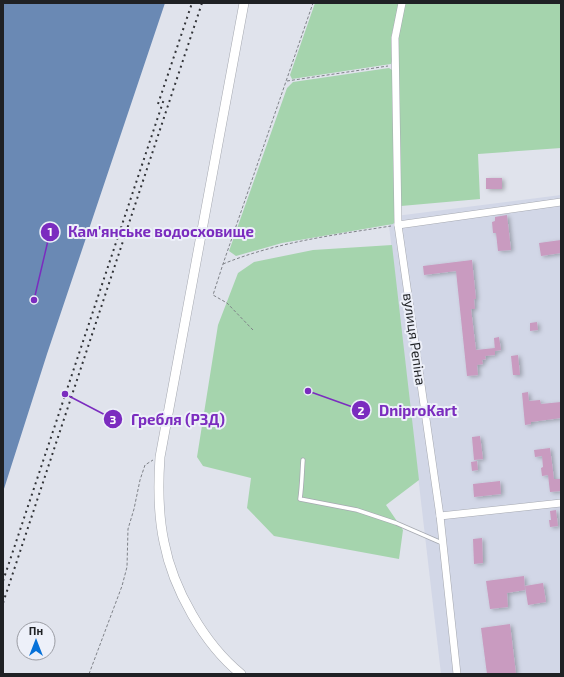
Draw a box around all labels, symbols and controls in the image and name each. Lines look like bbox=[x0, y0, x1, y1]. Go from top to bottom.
callout: Кам'янське водосховище bbox=[40, 218, 262, 245]
text: Кам'янське водосховище bbox=[68, 222, 254, 240]
text: 1 bbox=[47, 224, 53, 238]
street label: вулиця Репіна bbox=[400, 292, 430, 386]
callout: DniproKart bbox=[351, 397, 465, 424]
text: DniproKart bbox=[379, 401, 457, 419]
text: 2 bbox=[358, 403, 365, 417]
callout: Гребля (РЗД) bbox=[103, 406, 233, 433]
text: Гребля (РЗД) bbox=[131, 410, 225, 428]
text: 3 bbox=[110, 412, 117, 426]
north arrow bbox=[16, 621, 56, 661]
text: Пн bbox=[29, 624, 43, 637]

